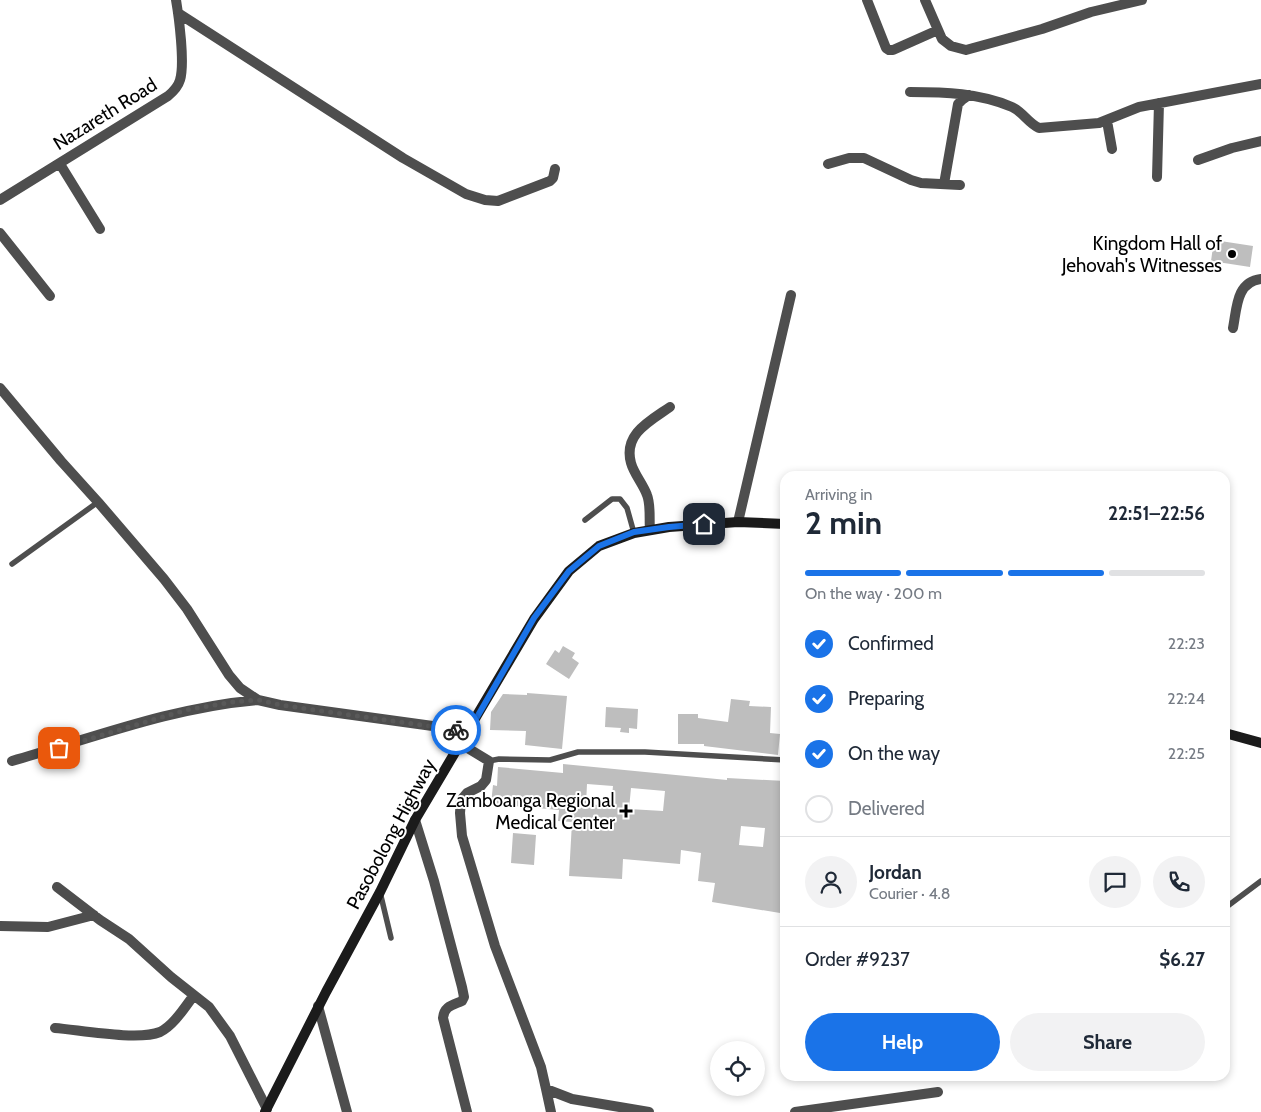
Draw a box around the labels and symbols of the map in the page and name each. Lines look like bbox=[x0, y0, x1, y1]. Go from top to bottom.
street label: Nazareth Road bbox=[49, 73, 161, 155]
place label: Kingdom Hall of Jehovah's Witnesses bbox=[1061, 232, 1223, 277]
marker: Kingdom Hall of Jehovah's Witnesses bbox=[1226, 248, 1238, 260]
pin bbox=[683, 503, 725, 545]
courier bbox=[431, 705, 481, 755]
pin bbox=[38, 727, 80, 769]
street label: Pasobolong Highway bbox=[342, 754, 441, 913]
place label: Zamboanga Regional Medical Center bbox=[446, 789, 616, 834]
marker: Zamboanga Regional Medical Center bbox=[619, 804, 633, 818]

